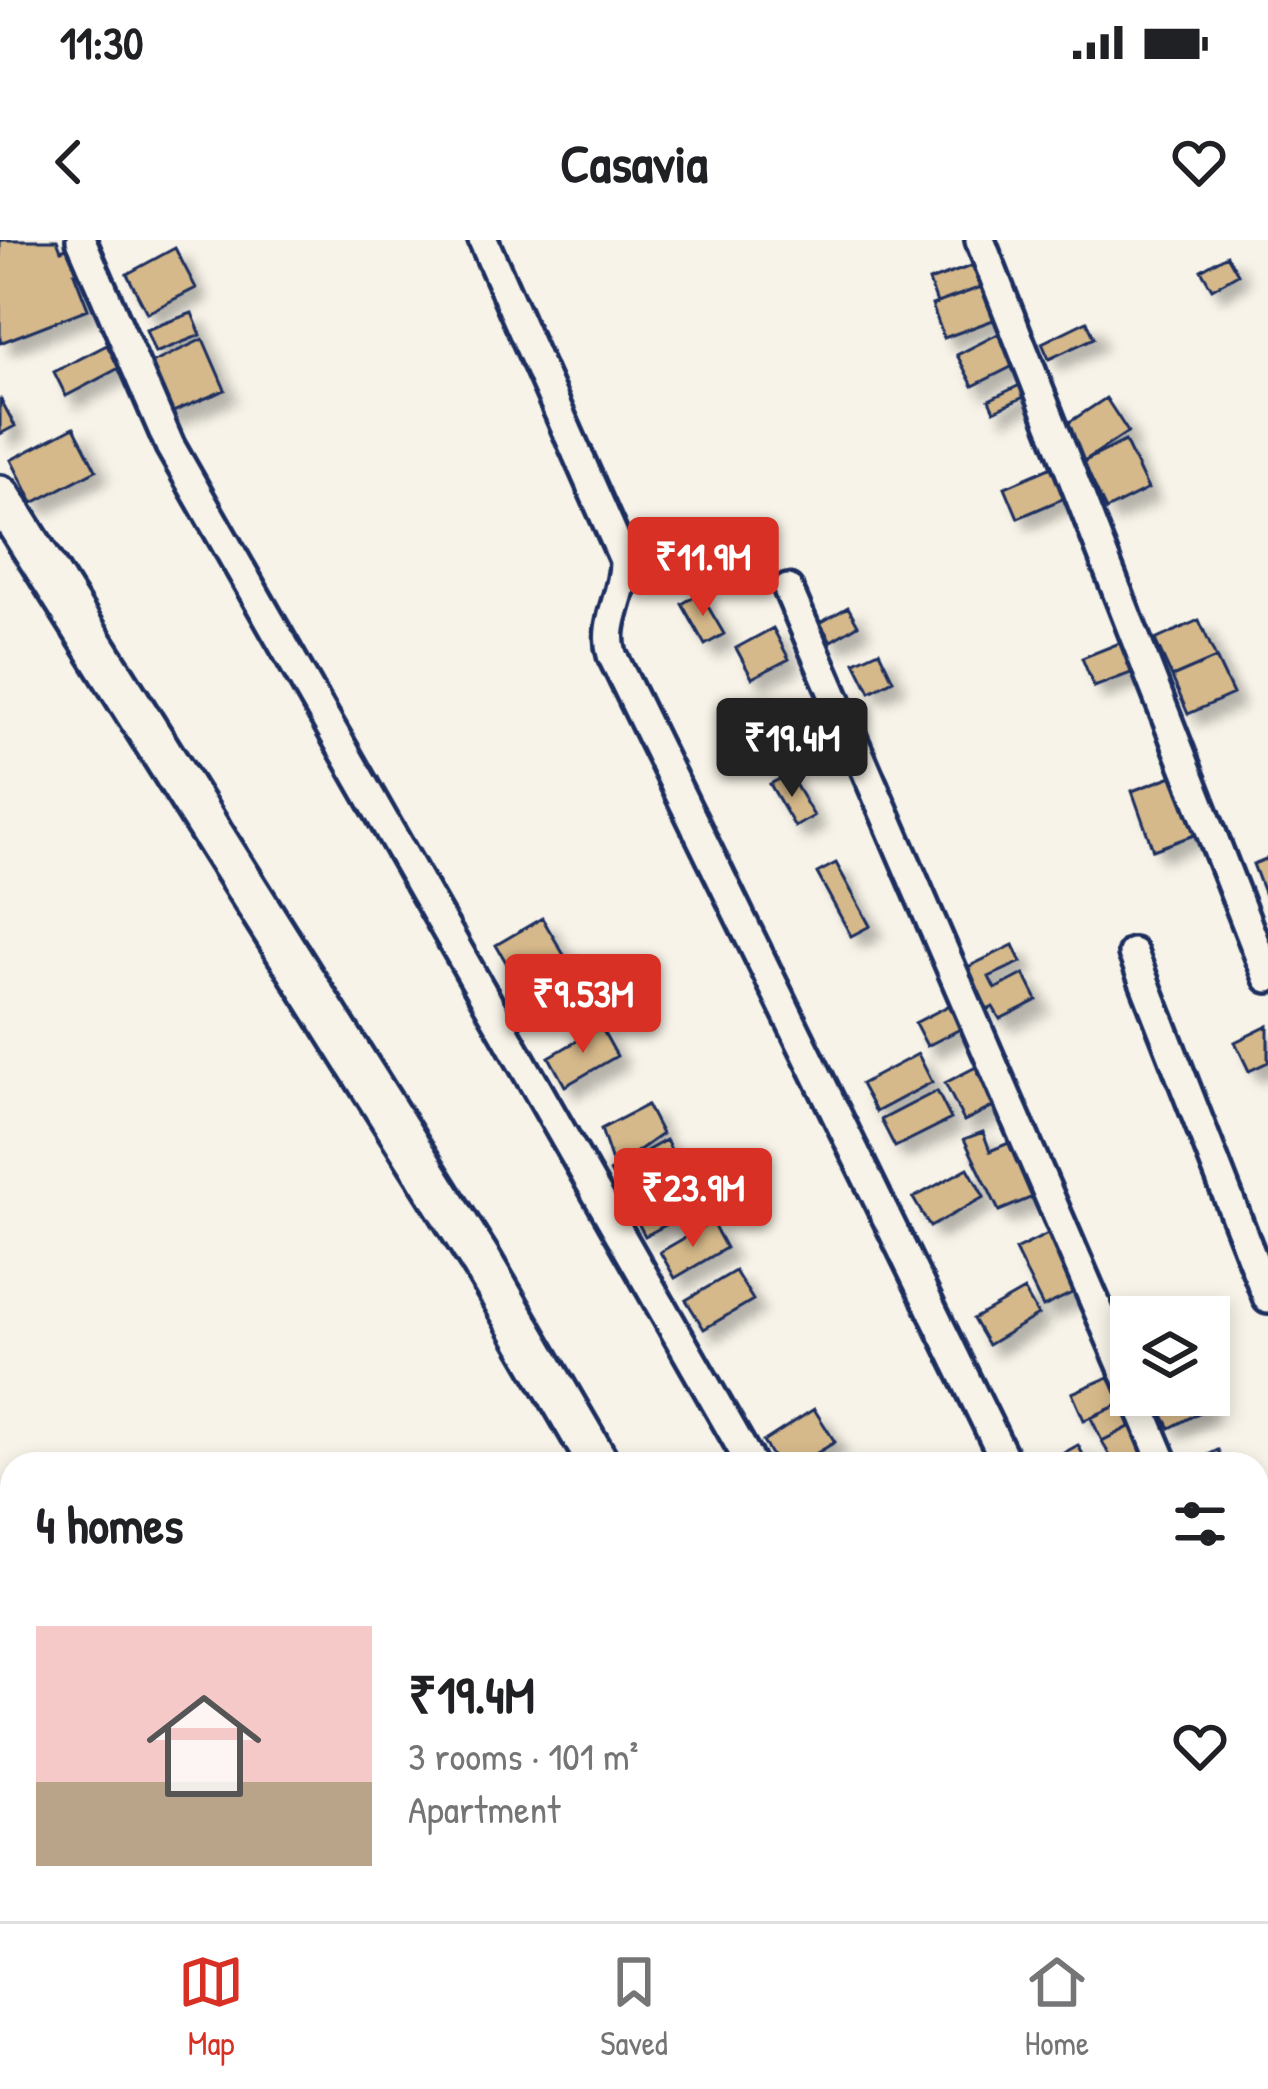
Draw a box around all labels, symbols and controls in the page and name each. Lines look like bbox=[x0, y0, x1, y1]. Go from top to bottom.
text: 11:30 bbox=[60, 12, 143, 73]
text: Casavia bbox=[560, 126, 708, 199]
icon: back bbox=[36, 129, 102, 195]
icon: heart bbox=[1166, 129, 1232, 195]
pin: ₹11.9M bbox=[605, 517, 801, 619]
text: ₹11.9M bbox=[655, 529, 751, 582]
pin: ₹19.4M bbox=[694, 698, 890, 800]
text: ₹19.4M bbox=[744, 710, 840, 763]
pin: ₹9.53M bbox=[485, 954, 681, 1056]
text: ₹9.53M bbox=[532, 966, 634, 1019]
pin: ₹23.9M bbox=[595, 1148, 791, 1250]
text: ₹23.9M bbox=[641, 1160, 745, 1213]
map controls bbox=[1110, 1296, 1230, 1416]
button: layers bbox=[1110, 1296, 1230, 1416]
text: 4 homes bbox=[36, 1490, 183, 1559]
icon: filters bbox=[1167, 1491, 1233, 1557]
text: ₹19.4M bbox=[408, 1660, 535, 1729]
icon: home bbox=[132, 1674, 276, 1818]
icon: heart bbox=[1167, 1713, 1233, 1779]
text: 3 rooms · 101 m² bbox=[408, 1729, 638, 1782]
text: Apartment bbox=[408, 1782, 561, 1835]
tab: Map bbox=[178, 1949, 244, 2065]
tab: Saved bbox=[600, 1949, 668, 2065]
tab: Home bbox=[1024, 1949, 1090, 2065]

